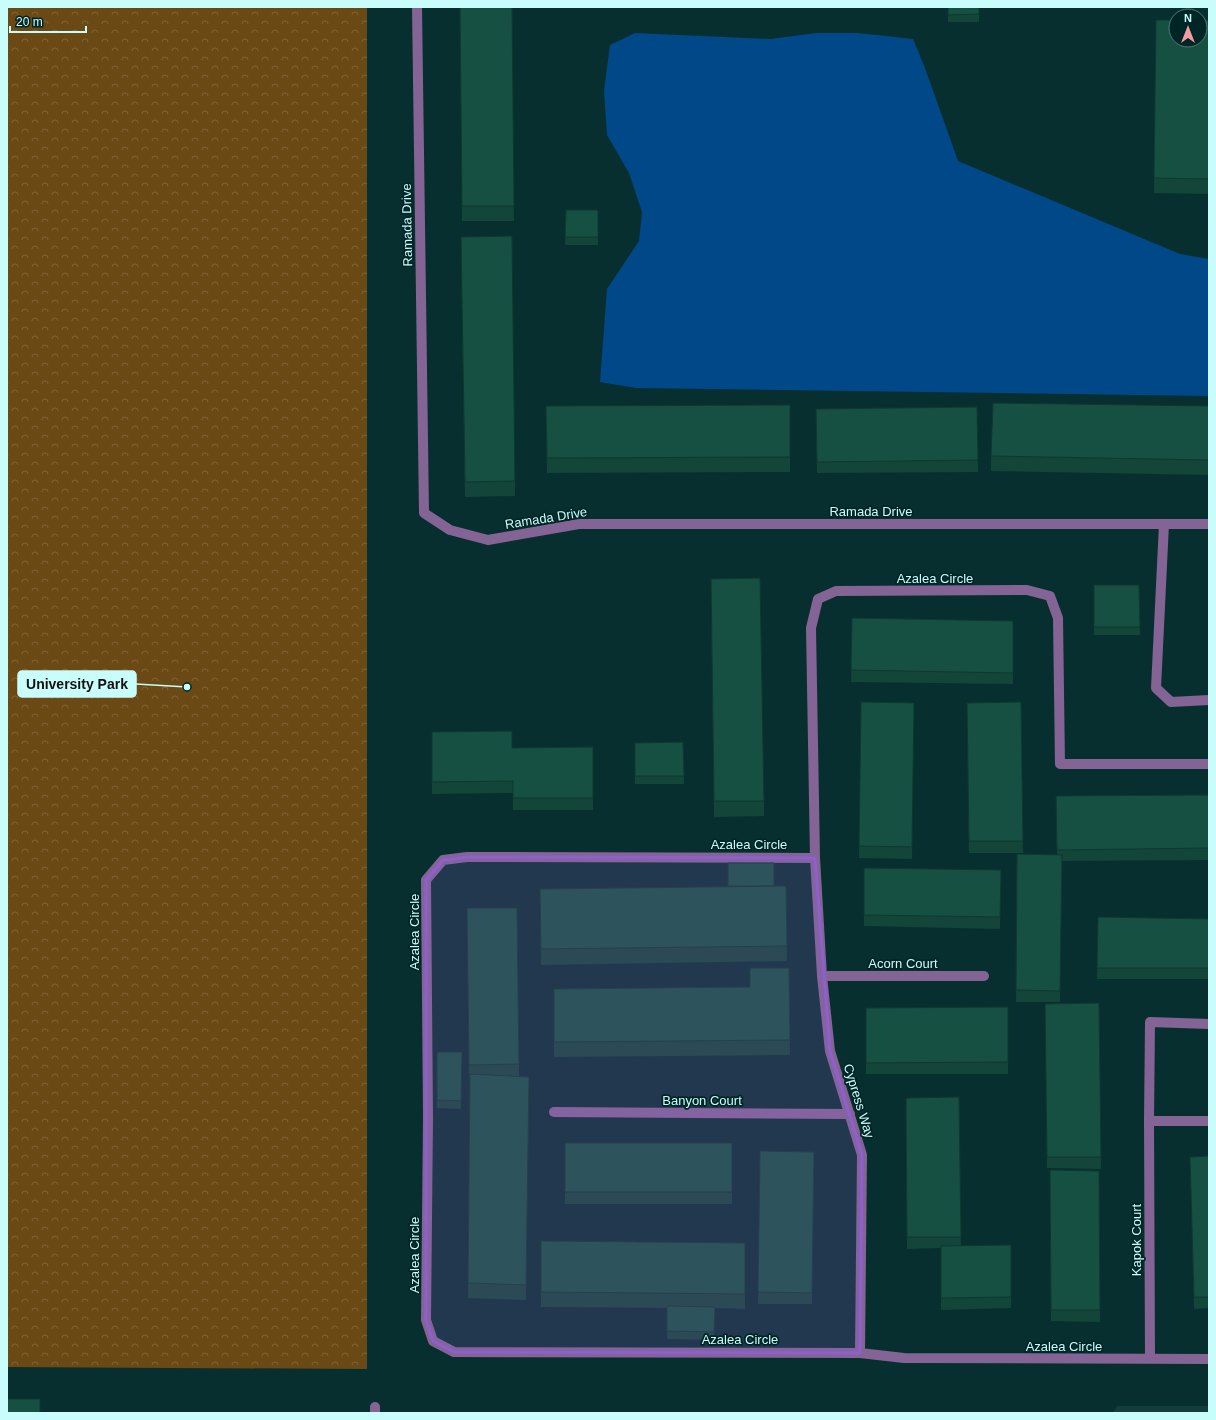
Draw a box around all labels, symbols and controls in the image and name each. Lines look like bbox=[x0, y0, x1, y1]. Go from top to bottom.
scale bar bbox=[10, 8, 86, 34]
north arrow bbox=[1168, 8, 1208, 48]
text: N bbox=[1184, 12, 1192, 24]
text: 20 m bbox=[16, 15, 43, 29]
street label: Ramada Drive bbox=[399, 183, 415, 267]
street label: Ramada Drive bbox=[504, 504, 588, 532]
street label: Ramada Drive bbox=[829, 504, 913, 519]
street label: Azalea Circle bbox=[897, 571, 973, 586]
callout: University Park bbox=[18, 671, 136, 697]
text: University Park bbox=[26, 676, 128, 692]
street label: Azalea Circle bbox=[711, 837, 787, 852]
street label: Azalea Circle bbox=[407, 894, 422, 970]
street label: Acorn Court bbox=[868, 956, 938, 971]
street label: Cypress Way bbox=[841, 1062, 878, 1140]
street label: Banyon Court bbox=[662, 1093, 742, 1108]
street label: Kapok Court bbox=[1129, 1203, 1144, 1276]
street label: Azalea Circle bbox=[407, 1217, 422, 1293]
street label: Azalea Circle bbox=[702, 1332, 778, 1347]
street label: Azalea Circle bbox=[1026, 1339, 1102, 1354]

